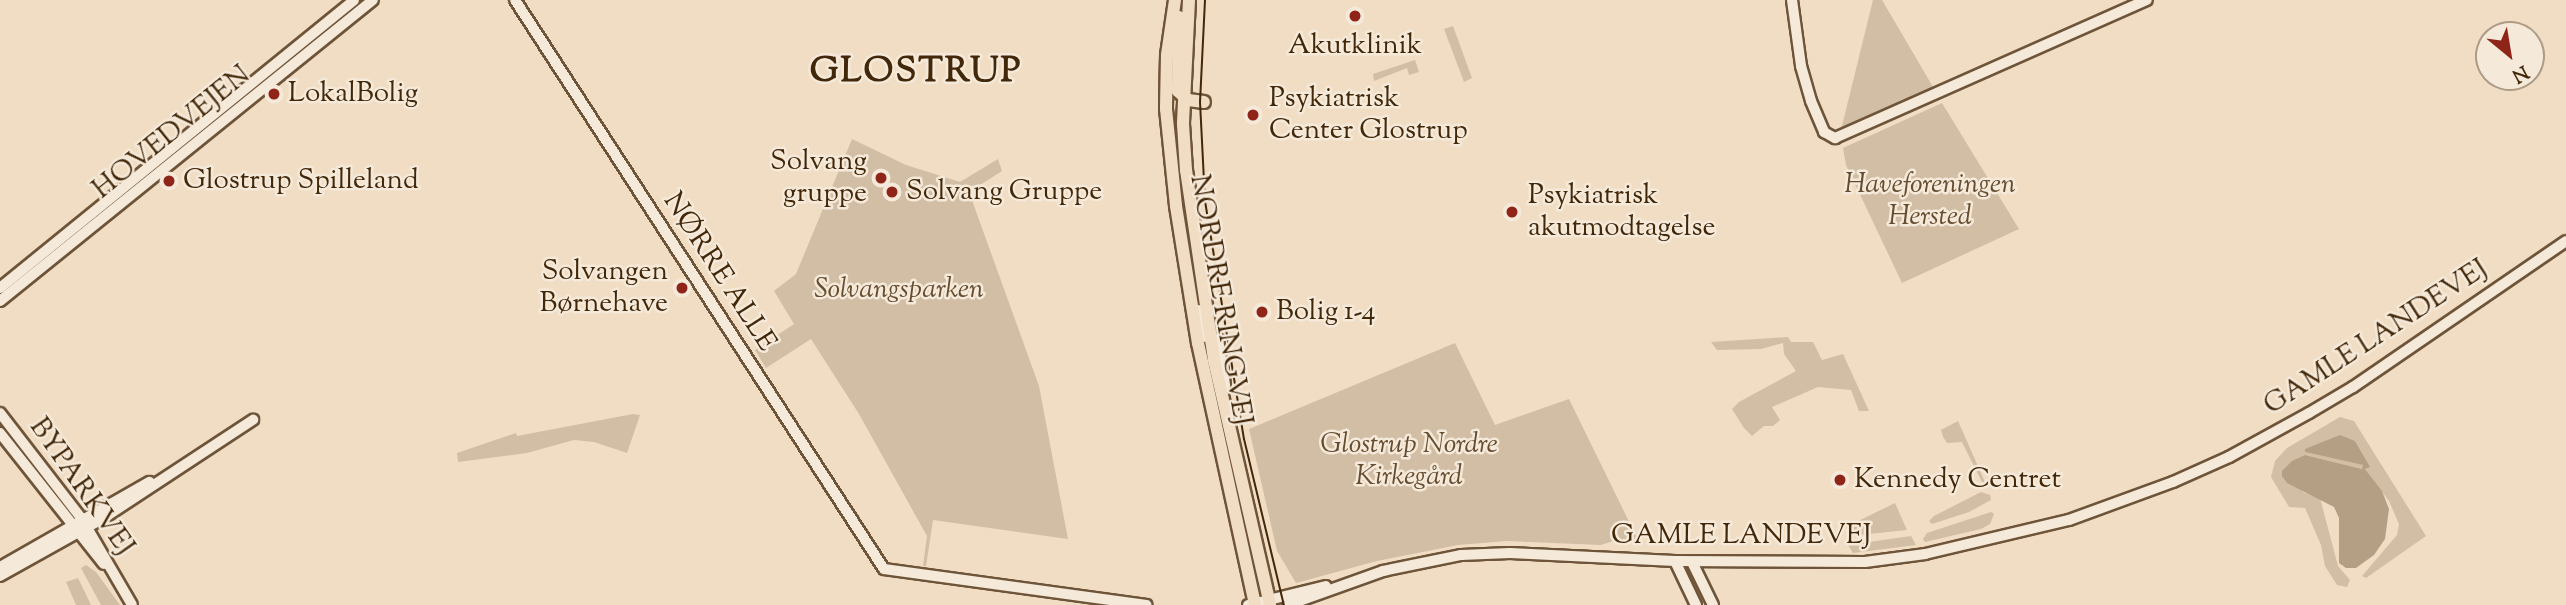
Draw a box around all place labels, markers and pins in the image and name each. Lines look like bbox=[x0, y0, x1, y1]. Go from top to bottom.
marker: Akutklinik bbox=[1345, 6, 1365, 26]
place label: Akutklinik bbox=[1288, 29, 1422, 63]
place label: LokalBolig bbox=[288, 77, 418, 111]
place label: Psykiatrisk Center Glostrup bbox=[1269, 82, 1468, 148]
marker: LokalBolig bbox=[266, 86, 282, 102]
marker: Psykiatrisk Center Glostrup bbox=[1243, 105, 1263, 125]
place label: Solvang gruppe bbox=[770, 145, 867, 211]
place label: Glostrup Spilleland bbox=[183, 164, 419, 198]
marker: Solvang gruppe bbox=[873, 170, 889, 186]
marker: Glostrup Spilleland bbox=[161, 173, 177, 189]
place label: Solvang Gruppe bbox=[906, 175, 1102, 209]
place label: Psykiatrisk akutmodtagelse bbox=[1528, 179, 1715, 245]
marker: Solvang Gruppe bbox=[884, 184, 900, 200]
marker: Psykiatrisk akutmodtagelse bbox=[1502, 202, 1522, 222]
place label: Solvangen Børnehave bbox=[540, 255, 668, 321]
marker: Solvangen Børnehave bbox=[674, 280, 690, 296]
place label: Bolig 1-4 bbox=[1276, 295, 1376, 329]
marker: Bolig 1-4 bbox=[1254, 304, 1270, 320]
place label: Kennedy Centret bbox=[1854, 463, 2061, 497]
marker: Kennedy Centret bbox=[1832, 472, 1848, 488]

